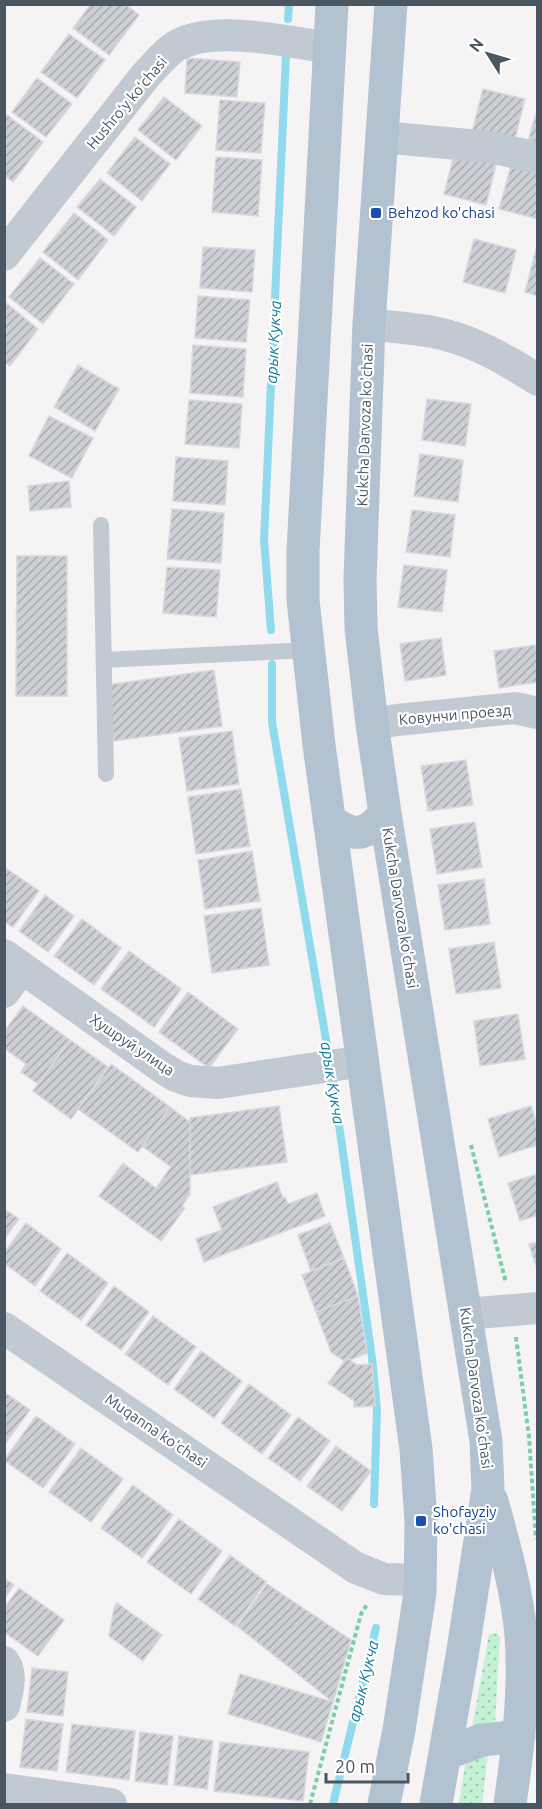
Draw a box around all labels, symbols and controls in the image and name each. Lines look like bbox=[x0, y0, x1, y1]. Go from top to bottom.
north arrow bbox=[458, 24, 518, 84]
text: N bbox=[465, 35, 487, 55]
street label: Hushroʻy koʻchasi bbox=[83, 53, 170, 152]
place label: Behzod ko'chasi bbox=[388, 204, 495, 221]
marker: Behzod ko'chasi bbox=[369, 206, 383, 220]
water label: арык Кукча bbox=[262, 300, 284, 384]
street label: Kukcha Darvoza ko'chasi bbox=[353, 343, 376, 507]
street label: Ковунчи проезд bbox=[398, 701, 512, 728]
street label: Kukcha Darvoza ko'chasi bbox=[379, 826, 422, 990]
street label: Хушруй улица bbox=[87, 1010, 178, 1079]
water label: арык Кукча bbox=[318, 1040, 348, 1126]
street label: Kukcha Darvoza ko'chasi bbox=[457, 1306, 496, 1470]
street label: Muqanna koʻchasi bbox=[102, 1390, 210, 1471]
place label: Shofayziy ko'chasi bbox=[433, 1503, 497, 1537]
marker: Shofayziy ko'chasi bbox=[414, 1514, 428, 1528]
water label: арык Кукча bbox=[344, 1638, 382, 1724]
scale bar bbox=[326, 1746, 408, 1784]
text: 20 m bbox=[335, 1756, 375, 1776]

